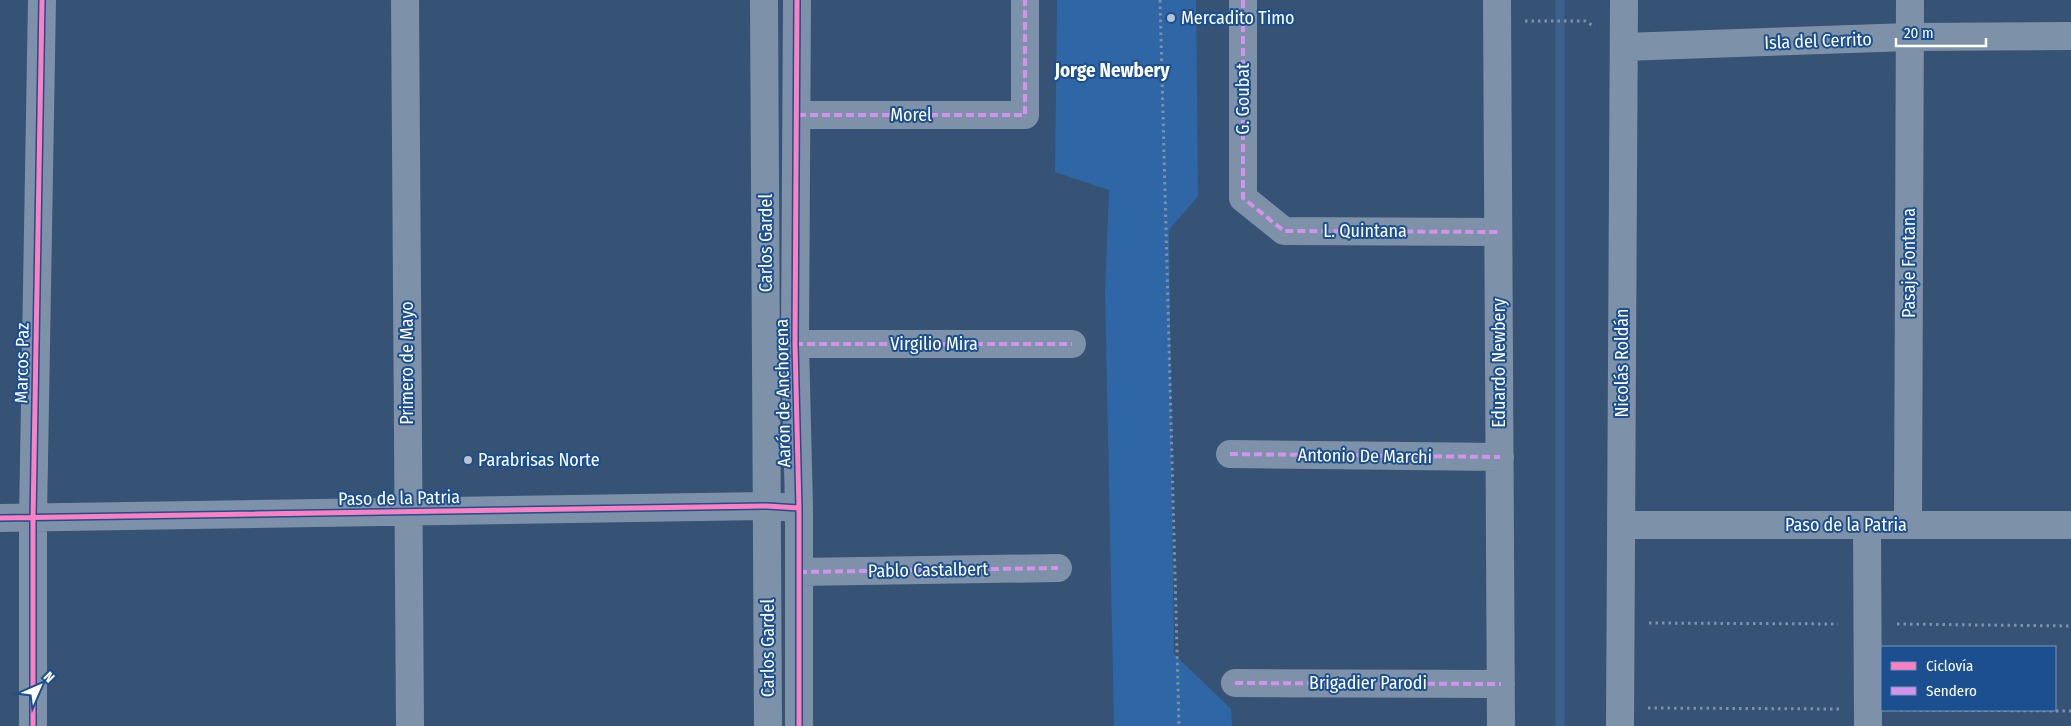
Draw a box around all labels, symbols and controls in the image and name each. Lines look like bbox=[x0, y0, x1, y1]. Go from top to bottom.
place label: Mercadito Timo bbox=[1181, 7, 1295, 29]
marker: Mercadito Timo bbox=[1165, 12, 1177, 24]
scale bar bbox=[1896, 15, 1986, 47]
text: 20 m bbox=[1904, 24, 1934, 42]
street label: Isla del Cerrito bbox=[1764, 28, 1872, 54]
district label: Jorge Newbery bbox=[1053, 59, 1170, 82]
street label: G. Goubat bbox=[1232, 63, 1254, 135]
street label: Morel bbox=[890, 104, 932, 126]
street label: Carlos Gardel bbox=[755, 194, 777, 292]
street label: Pasaje Fontana bbox=[1898, 208, 1920, 318]
street label: L. Quintana bbox=[1323, 220, 1407, 242]
street label: Eduardo Newbery bbox=[1488, 298, 1510, 428]
street label: Primero de Mayo bbox=[396, 301, 418, 425]
street label: Nicolás Roldán bbox=[1611, 308, 1633, 418]
street label: Aarón de Anchorena bbox=[771, 318, 795, 467]
street label: Marcos Paz bbox=[10, 323, 34, 403]
street label: Virgilio Mira bbox=[890, 333, 978, 355]
street label: Antonio De Marchi bbox=[1298, 444, 1432, 468]
place label: Parabrisas Norte bbox=[478, 449, 600, 471]
marker: Parabrisas Norte bbox=[462, 454, 474, 466]
street label: Paso de la Patria bbox=[338, 486, 460, 510]
street label: Paso de la Patria bbox=[1785, 514, 1907, 536]
street label: Pablo Castalbert bbox=[868, 558, 988, 582]
street label: Carlos Gardel bbox=[757, 599, 779, 697]
legend bbox=[1881, 646, 2056, 711]
text: Ciclovía bbox=[1926, 657, 1973, 675]
north arrow bbox=[15, 661, 65, 711]
text: N bbox=[40, 668, 58, 686]
street label: Brigadier Parodi bbox=[1309, 672, 1427, 694]
text: Sendero bbox=[1926, 682, 1977, 700]

